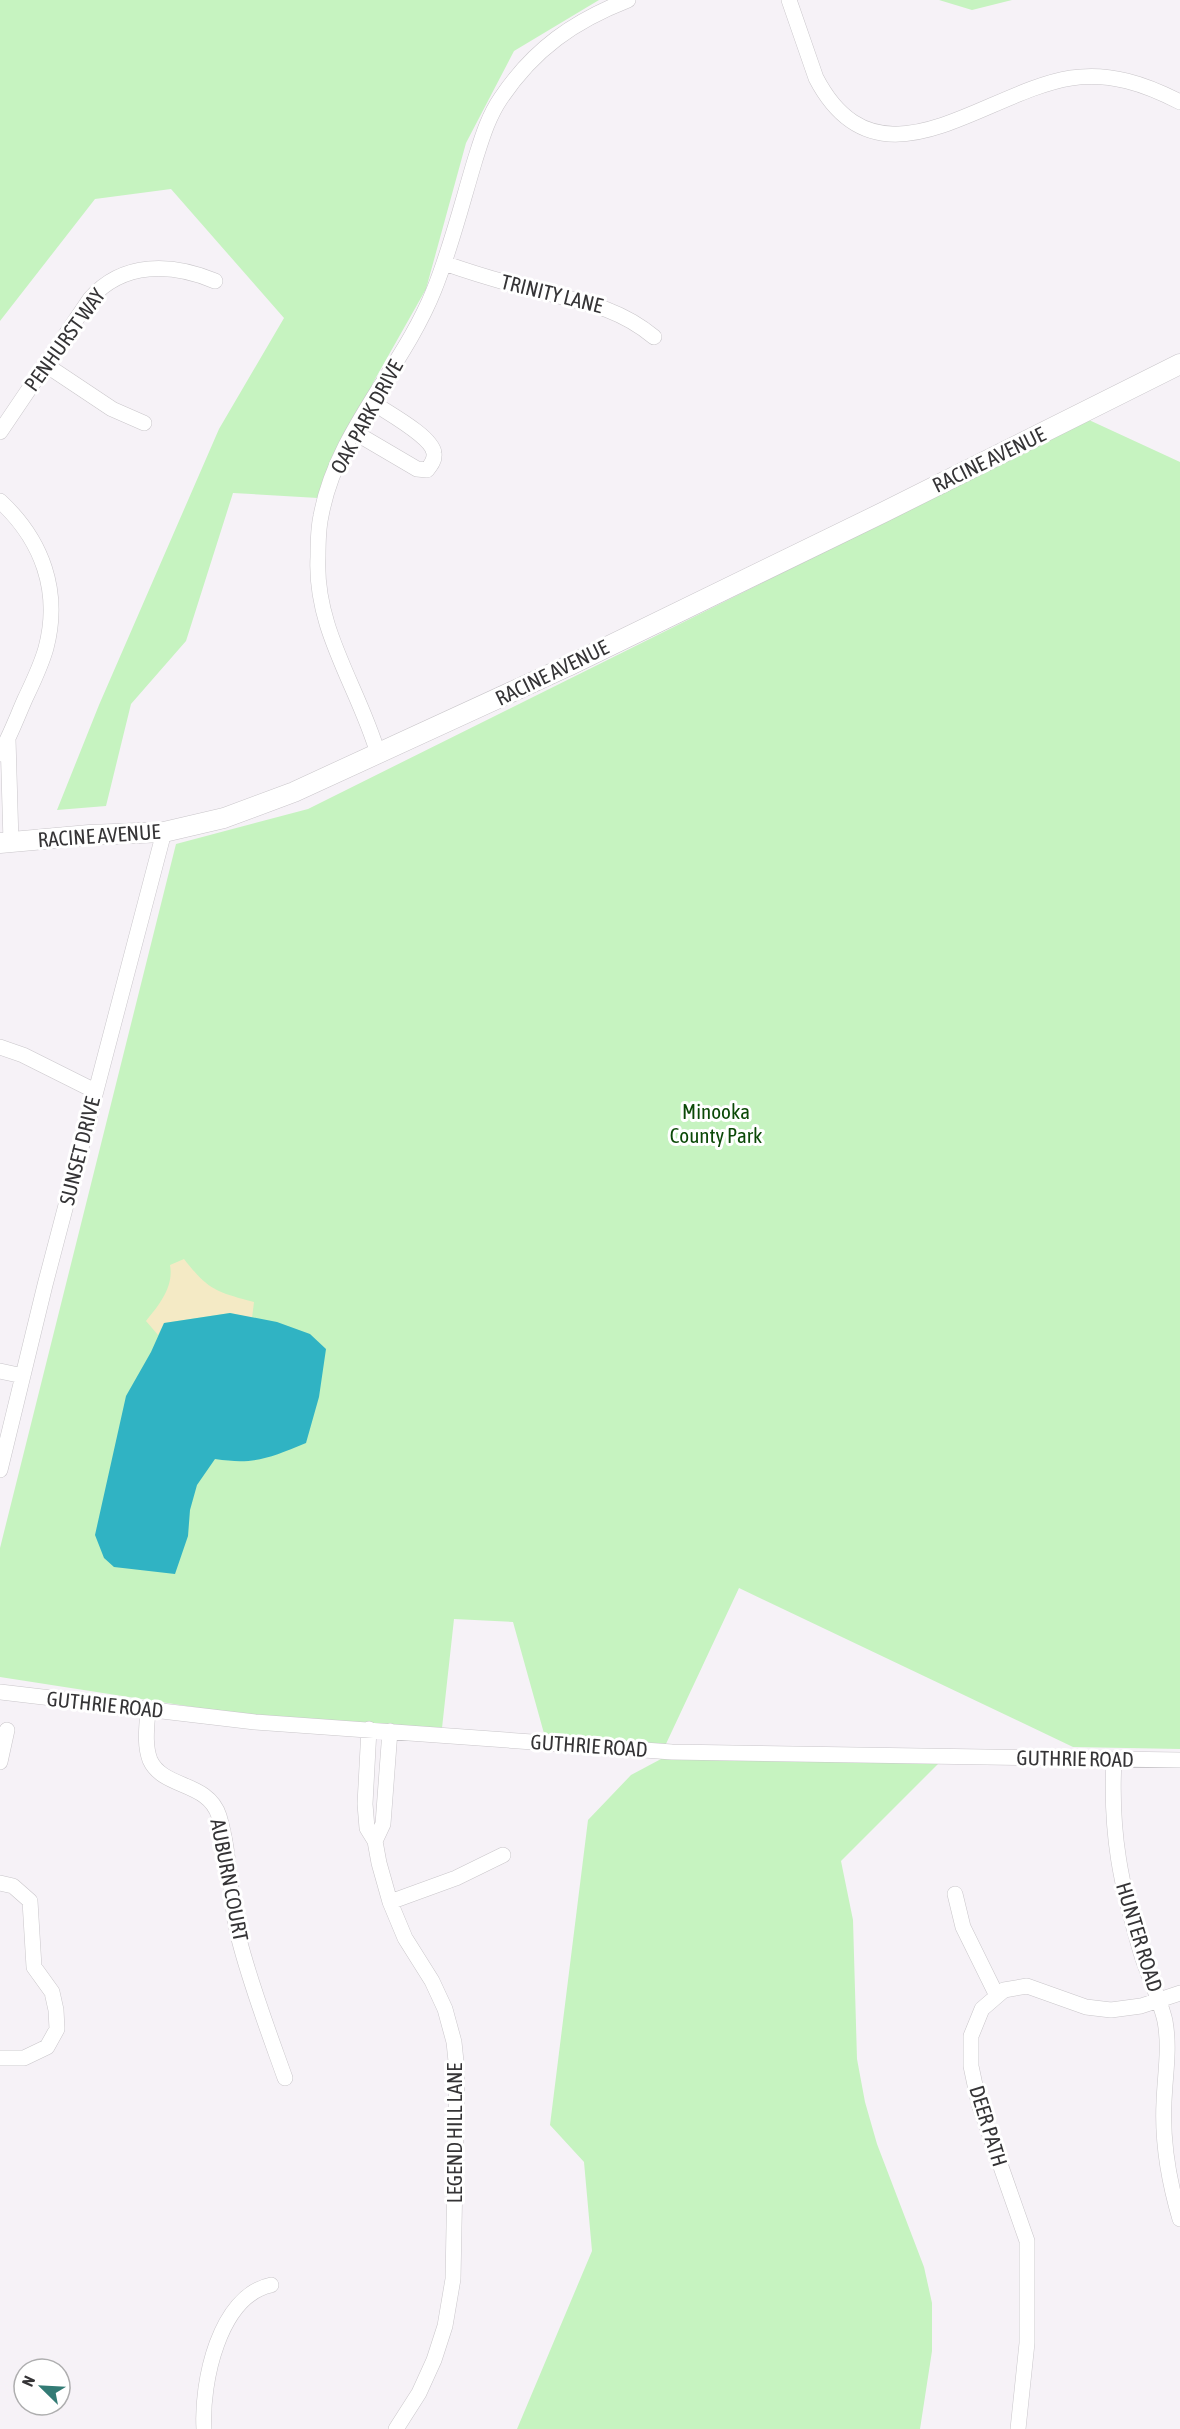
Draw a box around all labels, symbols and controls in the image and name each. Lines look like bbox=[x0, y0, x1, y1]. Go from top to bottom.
street label: TRINITY LANE bbox=[499, 269, 606, 317]
street label: PENHURST WAY bbox=[19, 283, 110, 395]
street label: OAK PARK DRIVE bbox=[325, 356, 407, 477]
street label: RACINE AVENUE bbox=[928, 421, 1049, 497]
street label: RACINE AVENUE bbox=[491, 634, 612, 710]
street label: RACINE AVENUE bbox=[37, 819, 161, 851]
street label: SUNSET DRIVE bbox=[54, 1094, 104, 1207]
park label: Minooka County Park bbox=[670, 1099, 762, 1147]
street label: GUTHRIE ROAD bbox=[46, 1686, 165, 1722]
street label: GUTHRIE ROAD bbox=[530, 1729, 648, 1761]
street label: GUTHRIE ROAD bbox=[1016, 1745, 1134, 1771]
street label: AUBURN COURT bbox=[206, 1817, 254, 1943]
street label: HUNTER ROAD bbox=[1112, 1879, 1168, 1994]
street label: LEGEND HILL LANE bbox=[442, 2063, 466, 2203]
street label: DEER PATH bbox=[965, 2082, 1013, 2169]
north arrow bbox=[12, 2357, 72, 2417]
text: N bbox=[18, 2373, 38, 2389]

